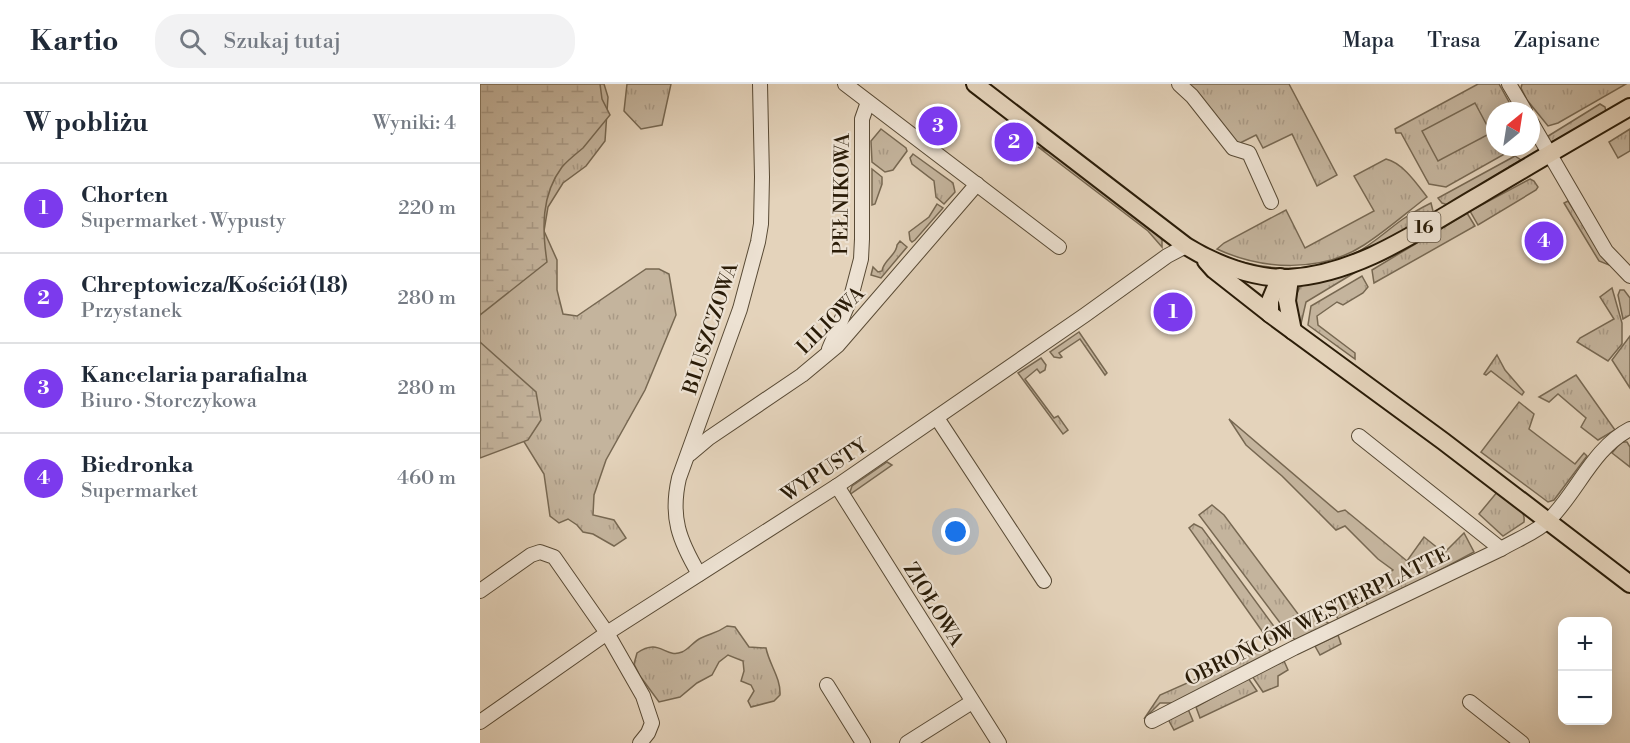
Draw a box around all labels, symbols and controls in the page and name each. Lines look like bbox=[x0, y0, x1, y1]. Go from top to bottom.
search box bbox=[155, 14, 575, 68]
text: Kartio bbox=[30, 24, 119, 59]
icon: search bbox=[176, 25, 209, 58]
text: Szukaj tutaj bbox=[224, 28, 341, 55]
text: Mapa bbox=[1342, 28, 1394, 54]
text: Trasa bbox=[1427, 28, 1481, 54]
text: Zapisane bbox=[1514, 28, 1600, 54]
north arrow bbox=[1486, 102, 1540, 156]
pin: 3 bbox=[918, 104, 958, 148]
text: W pobliżu bbox=[24, 107, 148, 139]
text: Wyniki: 4 bbox=[372, 111, 456, 136]
pin: 2 bbox=[994, 120, 1034, 164]
street label: PEŁNIKOWA bbox=[829, 132, 856, 255]
text: Chorten bbox=[81, 182, 168, 209]
text: 1 bbox=[39, 196, 48, 221]
text: 220 m bbox=[398, 196, 456, 221]
text: Supermarket · Wypusty bbox=[81, 209, 286, 234]
road number: 16 bbox=[1408, 212, 1440, 242]
pin: 4 bbox=[1524, 218, 1564, 264]
street label: BLUSZCZOWA bbox=[678, 258, 745, 399]
text: Chreptowicza/Kościół (18) bbox=[81, 272, 348, 299]
street label: LILIOWA bbox=[792, 281, 871, 360]
text: 2 bbox=[37, 286, 50, 311]
text: 280 m bbox=[397, 286, 456, 311]
pin: 1 bbox=[1154, 290, 1192, 334]
text: Przystanek bbox=[81, 299, 182, 324]
text: Kancelaria parafialna bbox=[81, 362, 308, 389]
text: 3 bbox=[37, 376, 50, 401]
text: 280 m bbox=[397, 376, 456, 401]
text: Biuro · Storczykowa bbox=[81, 389, 257, 414]
street label: WYPUSTY bbox=[776, 434, 873, 509]
text: Biedronka bbox=[81, 452, 193, 479]
text: 4 bbox=[37, 466, 50, 491]
text: 460 m bbox=[397, 466, 456, 491]
text: Supermarket bbox=[81, 479, 198, 504]
your location bbox=[941, 517, 970, 546]
street label: OBROŃCÓW WESTERPLATTE bbox=[1181, 541, 1454, 693]
street label: ZIOŁOWA bbox=[897, 558, 969, 652]
map controls bbox=[1558, 617, 1612, 725]
button: + bbox=[1558, 617, 1612, 671]
button: − bbox=[1558, 671, 1612, 725]

